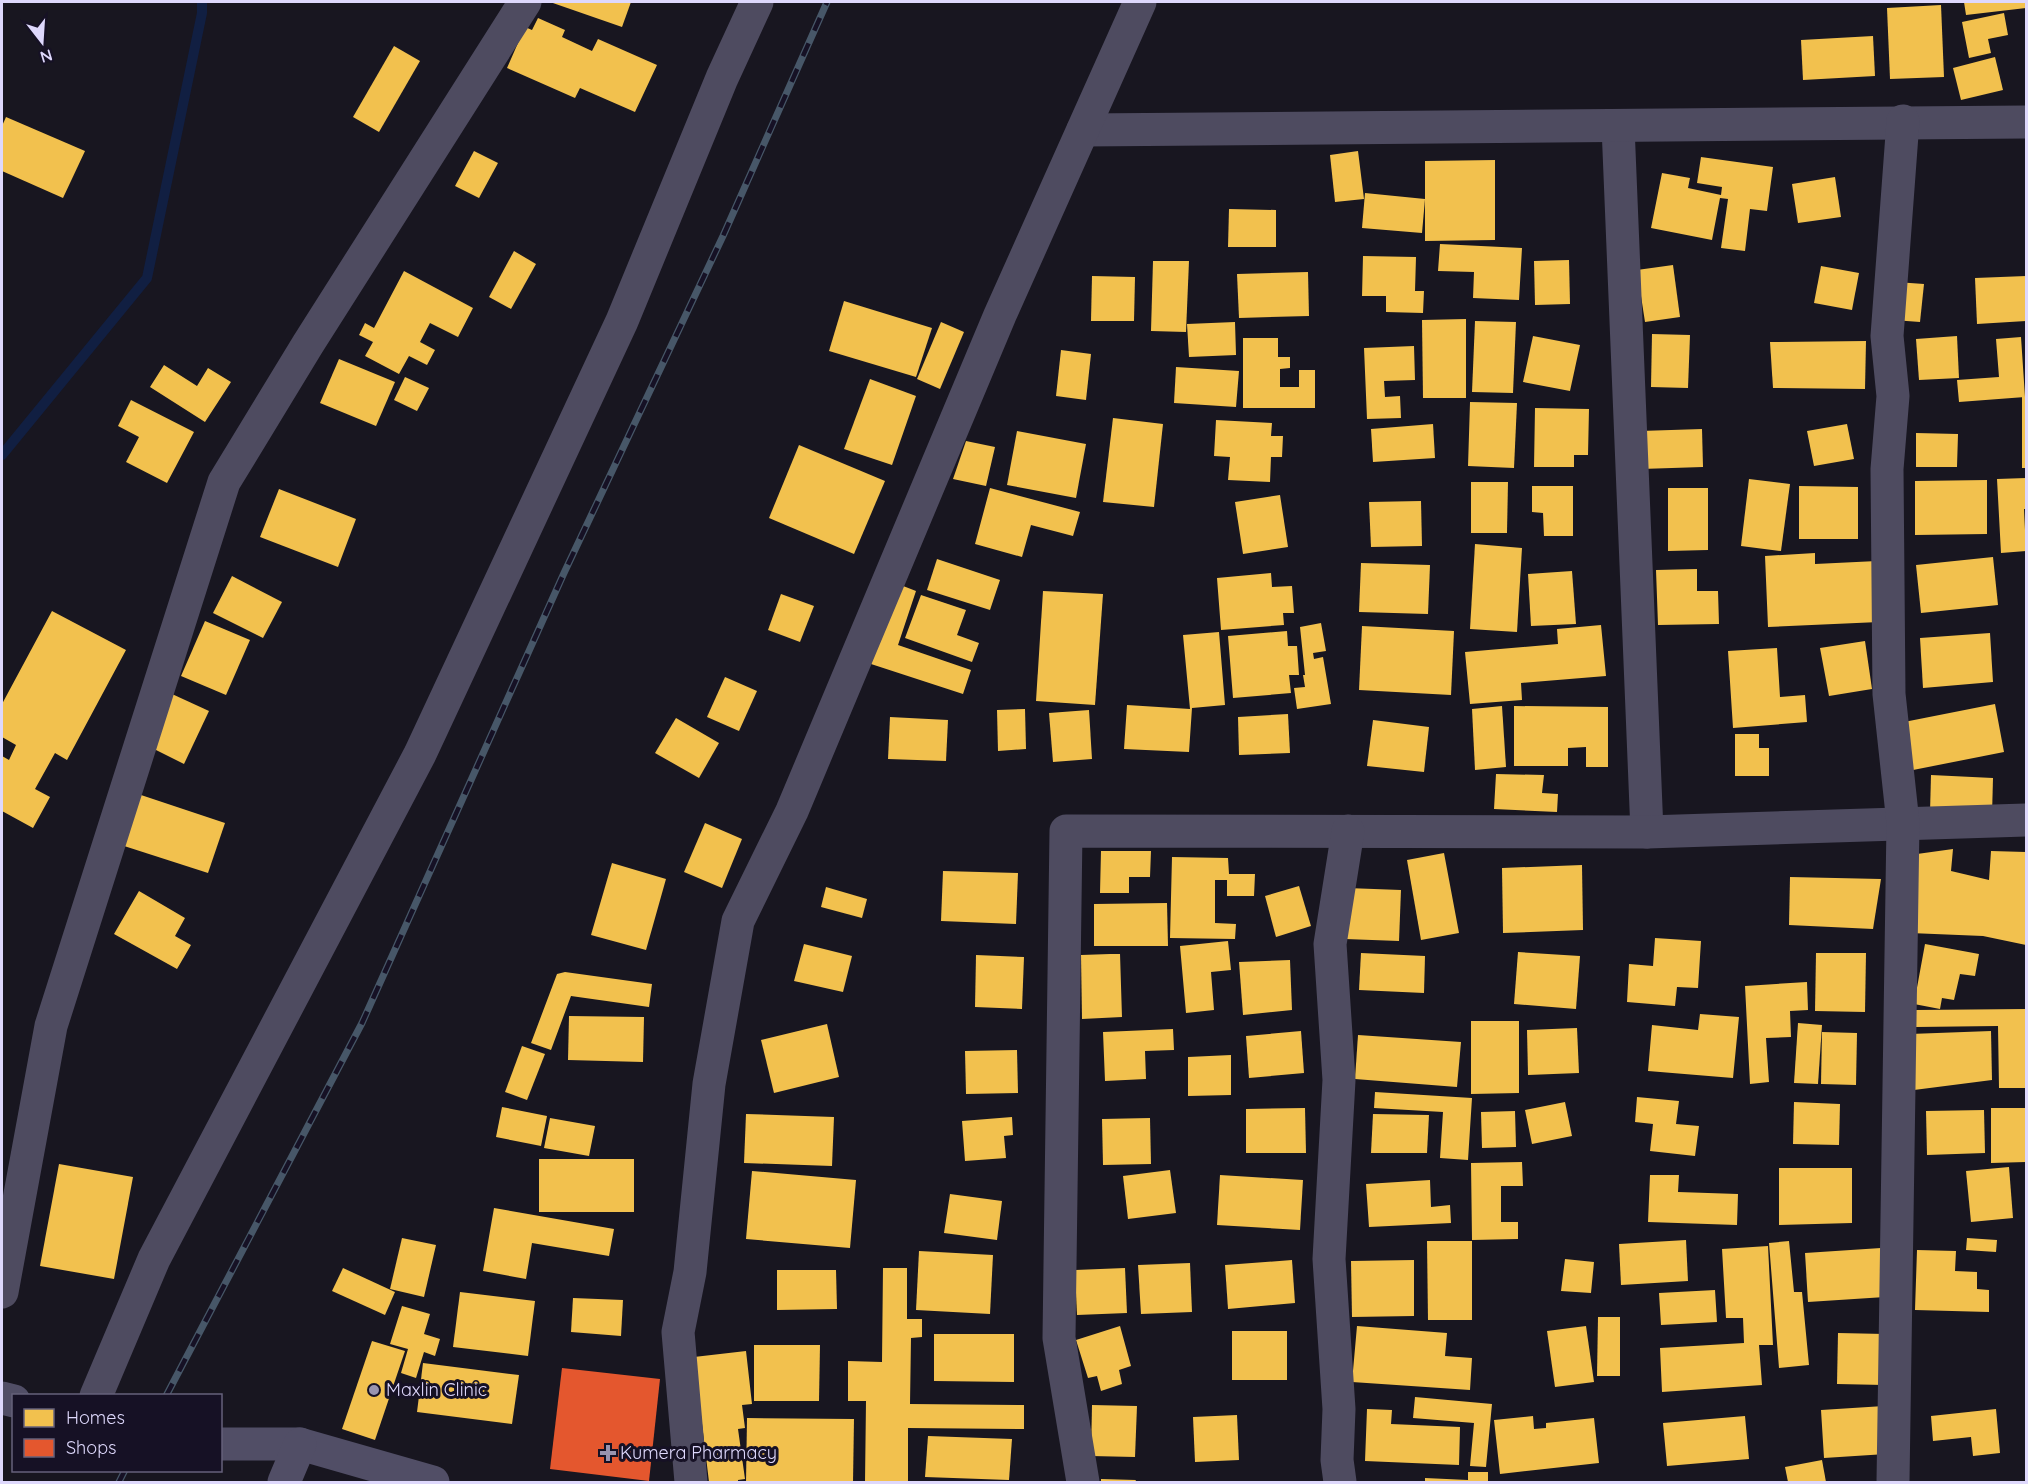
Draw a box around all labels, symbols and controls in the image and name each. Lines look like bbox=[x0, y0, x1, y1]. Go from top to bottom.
north arrow bbox=[12, 12, 72, 72]
text: N bbox=[38, 45, 55, 68]
place label: Maxlin Clinic bbox=[386, 1378, 487, 1401]
marker: Maxlin Clinic bbox=[367, 1383, 381, 1397]
legend bbox=[12, 1394, 222, 1472]
text: Homes bbox=[66, 1406, 125, 1429]
text: Shops bbox=[66, 1436, 117, 1459]
place label: Kumera Pharmacy bbox=[620, 1441, 777, 1464]
marker: Kumera Pharmacy bbox=[601, 1446, 615, 1460]

